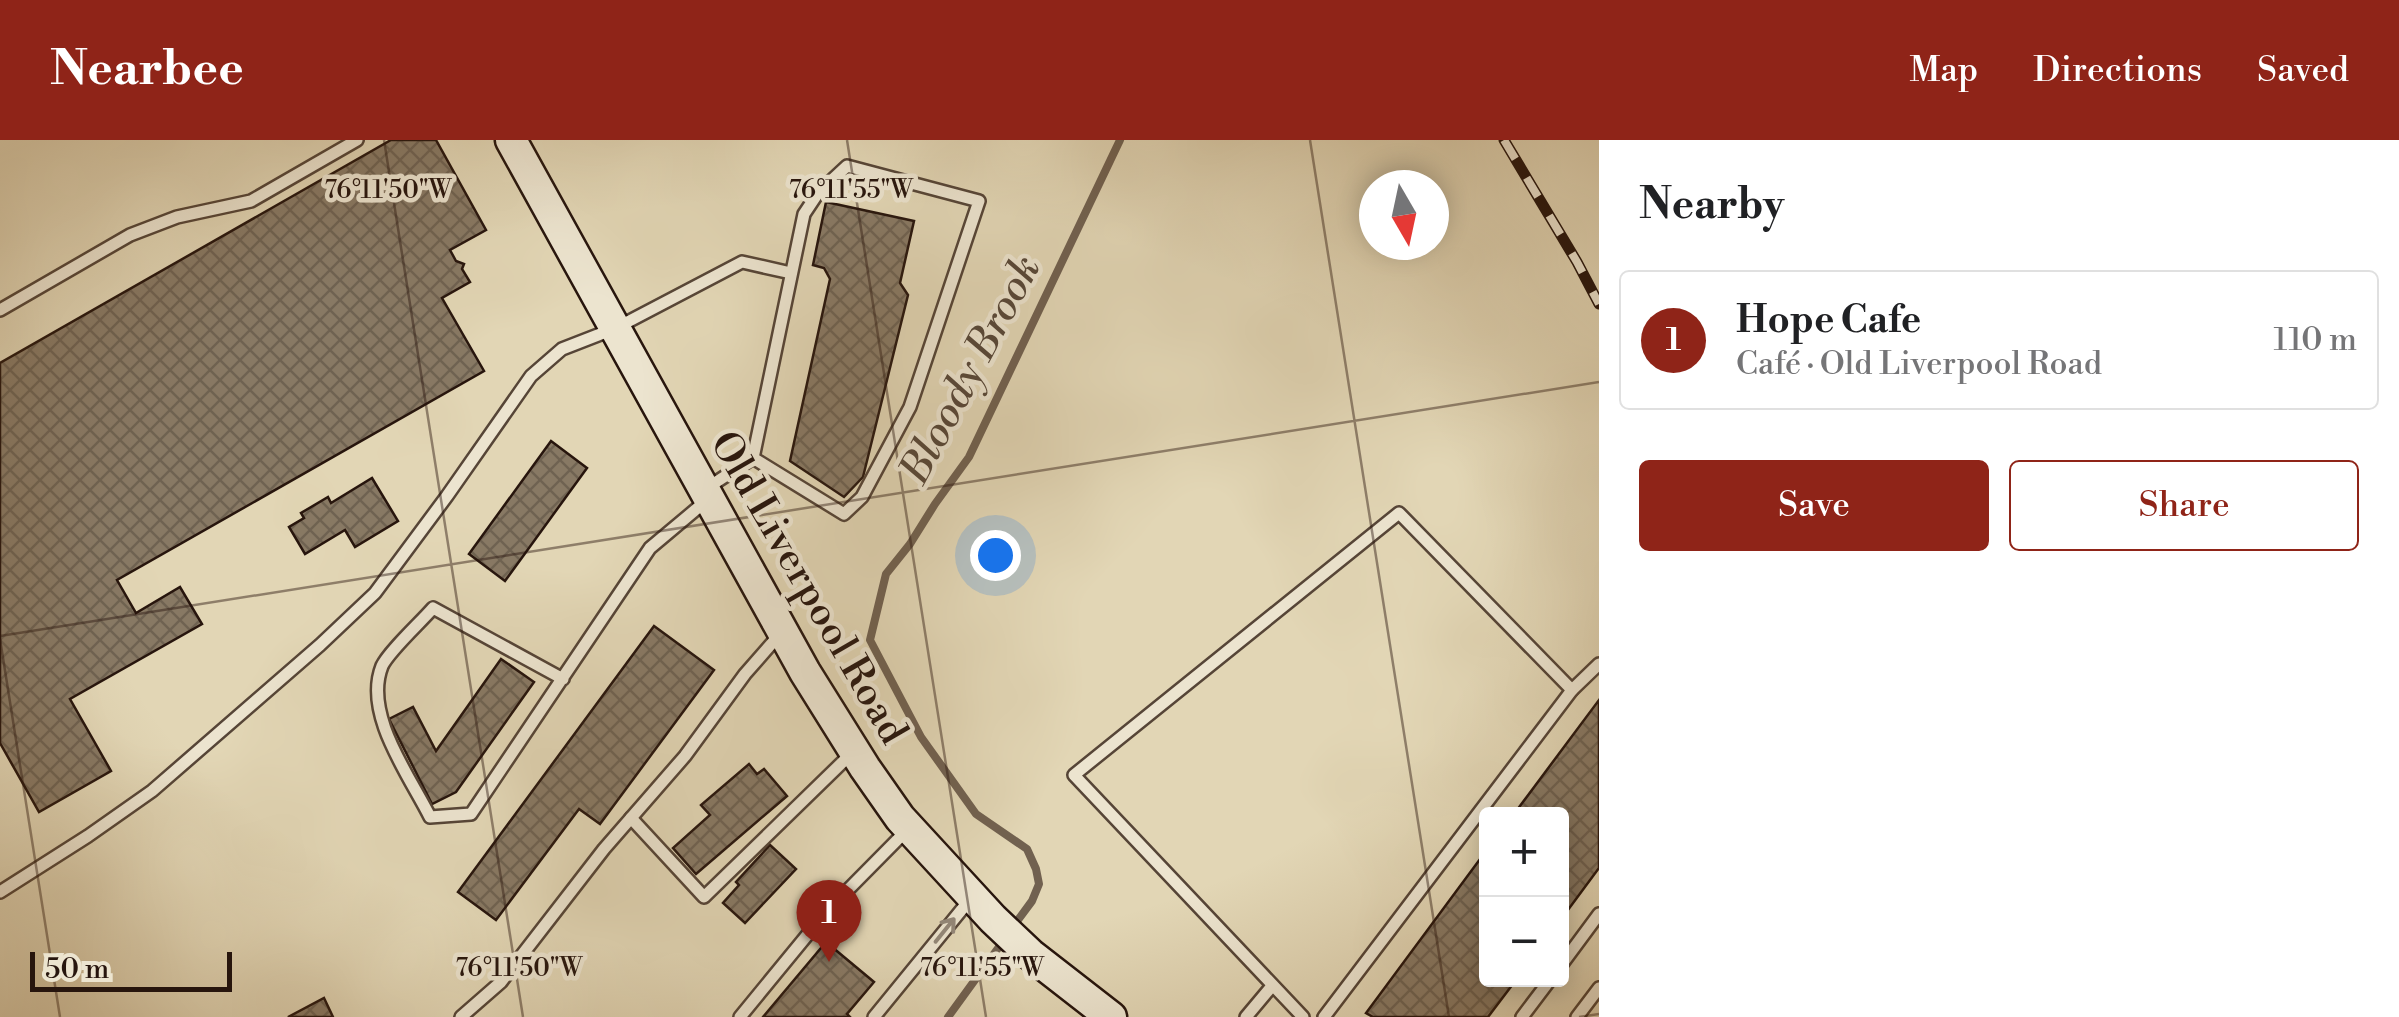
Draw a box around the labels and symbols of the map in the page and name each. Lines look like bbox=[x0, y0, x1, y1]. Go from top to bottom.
north arrow bbox=[1359, 170, 1449, 260]
text: 76°11'50"W bbox=[325, 175, 453, 206]
text: 76°11'55"W bbox=[789, 175, 914, 206]
water label: Bloody Brook bbox=[888, 247, 1053, 494]
street label: Old Liverpool Road bbox=[698, 423, 918, 753]
your location bbox=[970, 530, 1021, 581]
pin: 1 bbox=[796, 880, 862, 962]
one-way arrow bbox=[934, 917, 956, 943]
scale bar bbox=[30, 947, 232, 992]
text: 76°11'50"W bbox=[456, 953, 584, 984]
text: 76°11'55"W bbox=[920, 953, 1045, 984]

